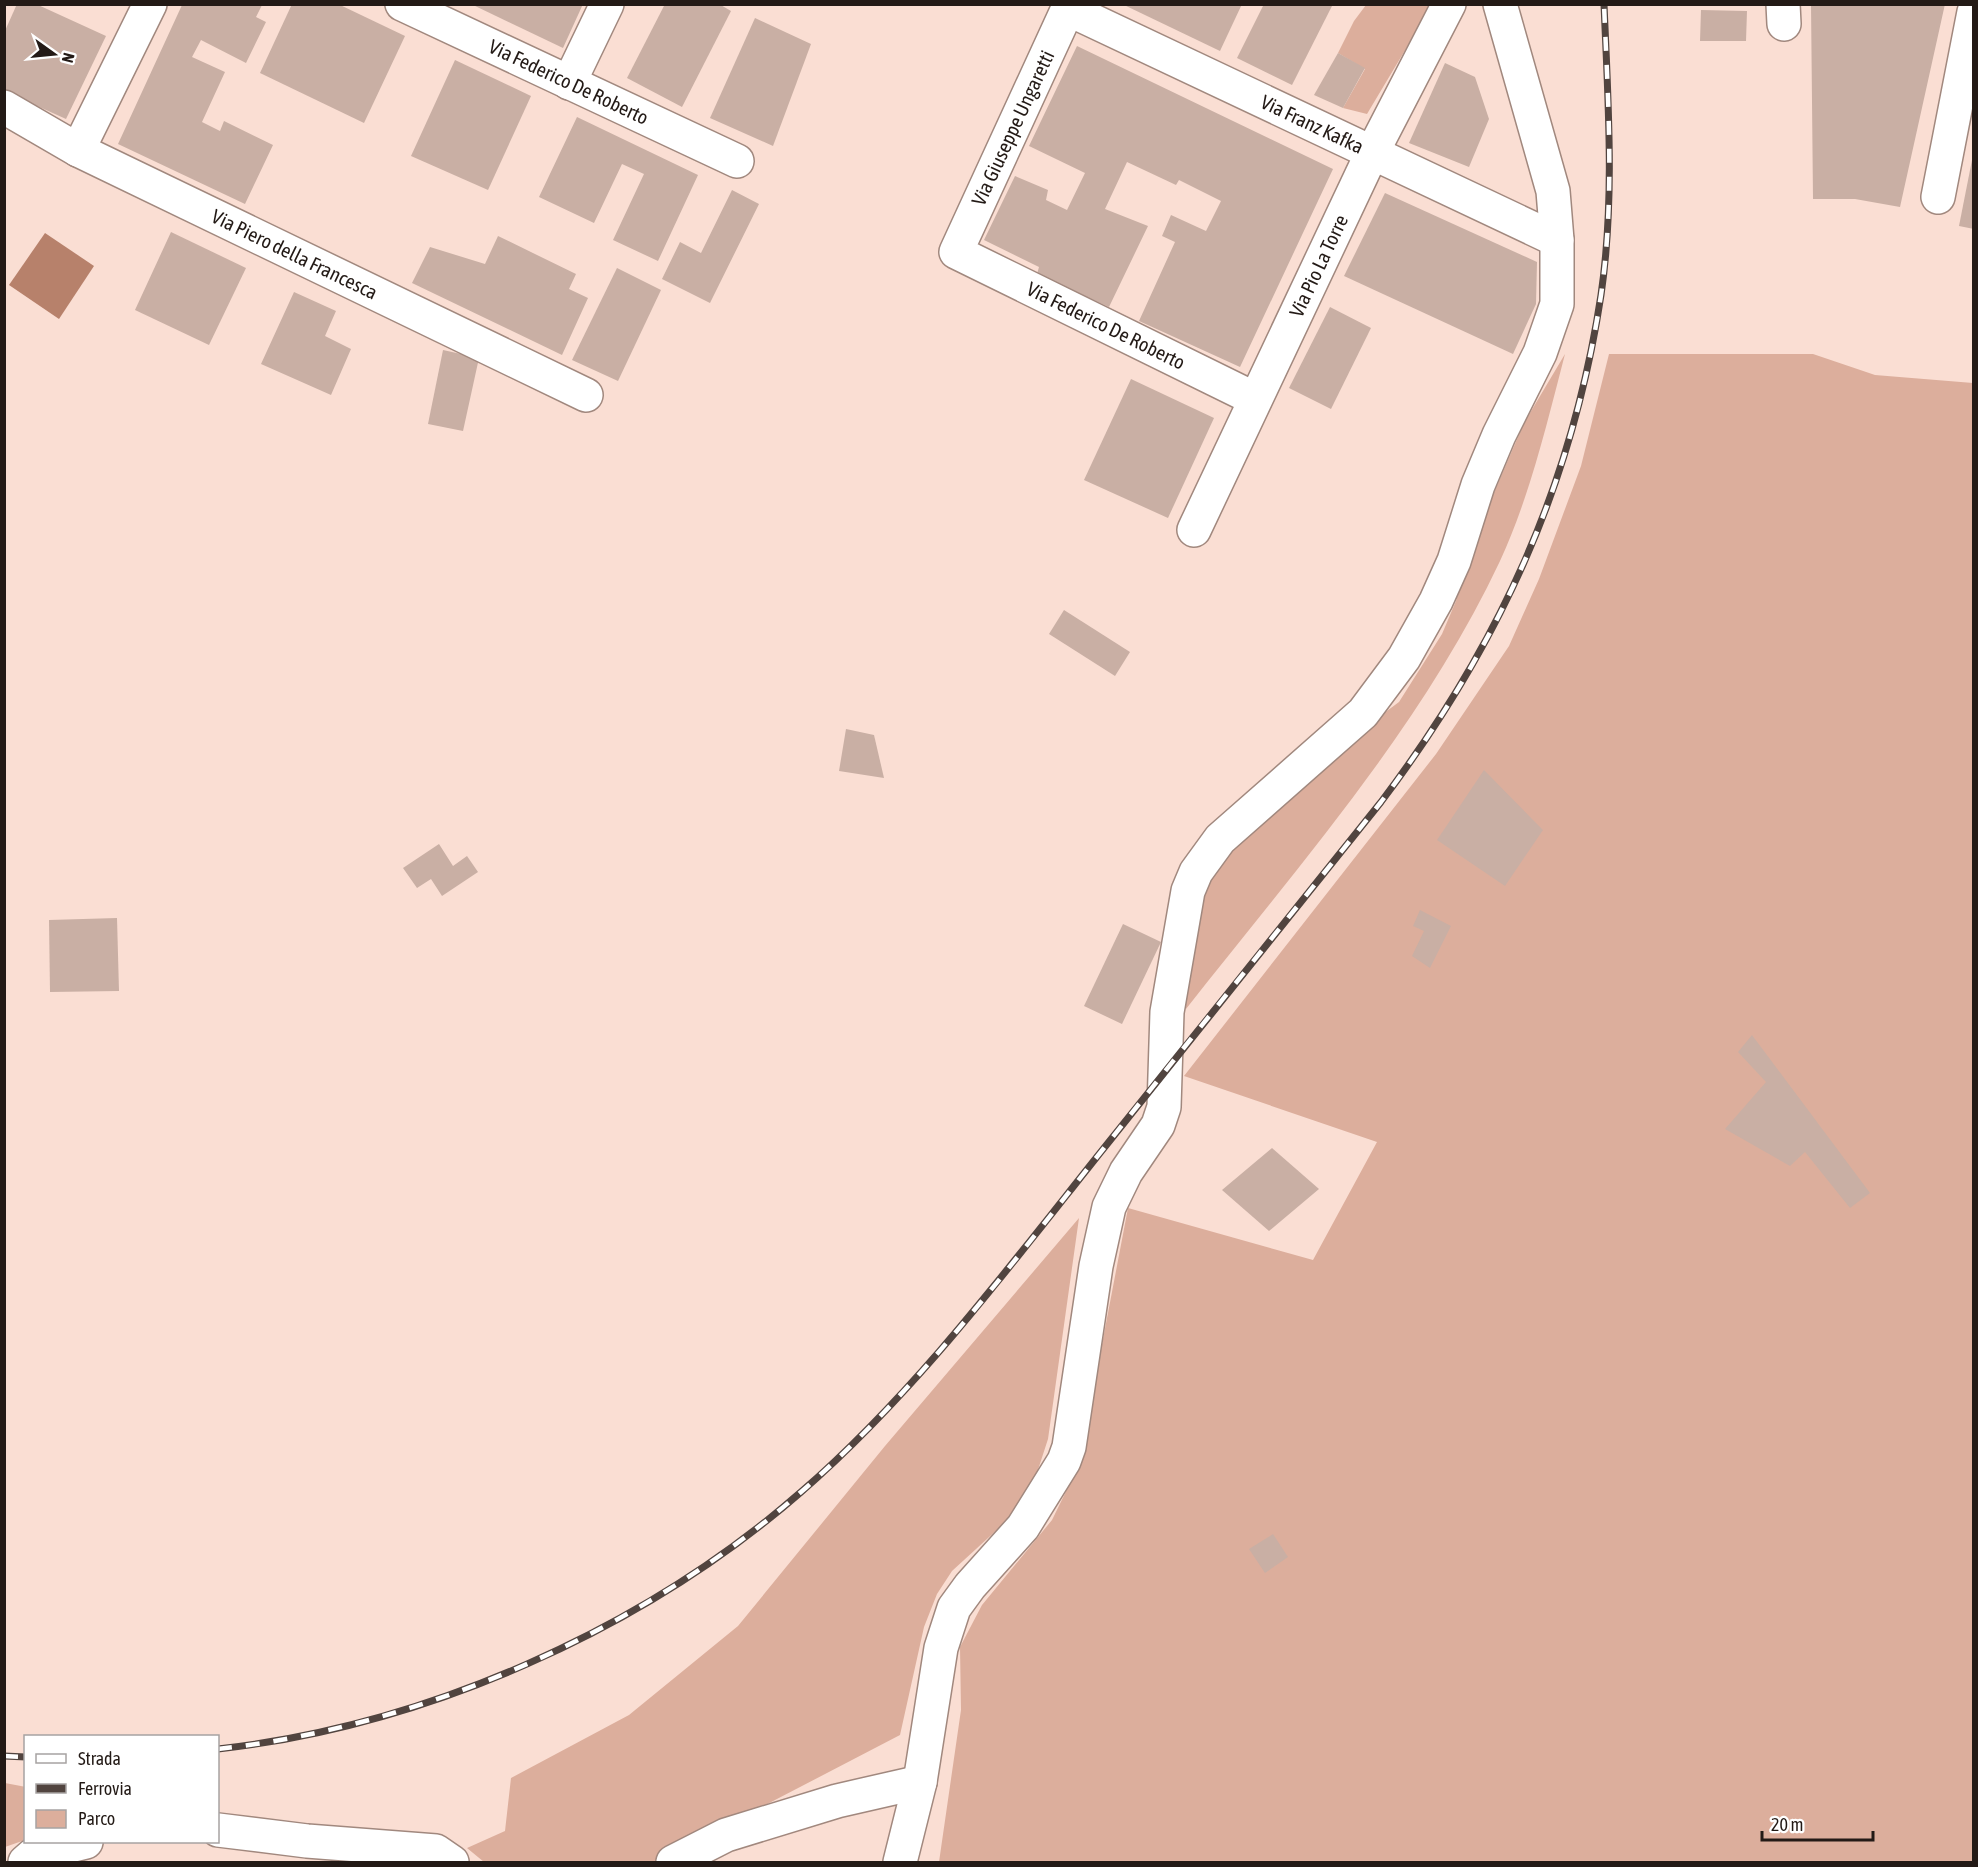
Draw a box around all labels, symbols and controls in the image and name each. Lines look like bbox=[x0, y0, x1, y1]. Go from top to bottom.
north arrow bbox=[24, 24, 84, 84]
street label: Via Federico De Roberto bbox=[485, 34, 652, 129]
street label: Via Giuseppe Ungaretti bbox=[967, 47, 1059, 209]
text: N bbox=[59, 51, 78, 65]
street label: Via Franz Kafka bbox=[1257, 90, 1367, 158]
street label: Via Piero della Francesca bbox=[208, 204, 381, 304]
street label: Via Pio La Torre bbox=[1284, 211, 1352, 321]
street label: Via Federico De Roberto bbox=[1023, 277, 1189, 374]
legend bbox=[24, 1735, 219, 1843]
text: Strada bbox=[78, 1748, 121, 1769]
text: Ferrovia bbox=[78, 1778, 132, 1799]
scale bar bbox=[1762, 1804, 1873, 1842]
text: Parco bbox=[78, 1808, 115, 1829]
text: 20 m bbox=[1771, 1814, 1803, 1835]

